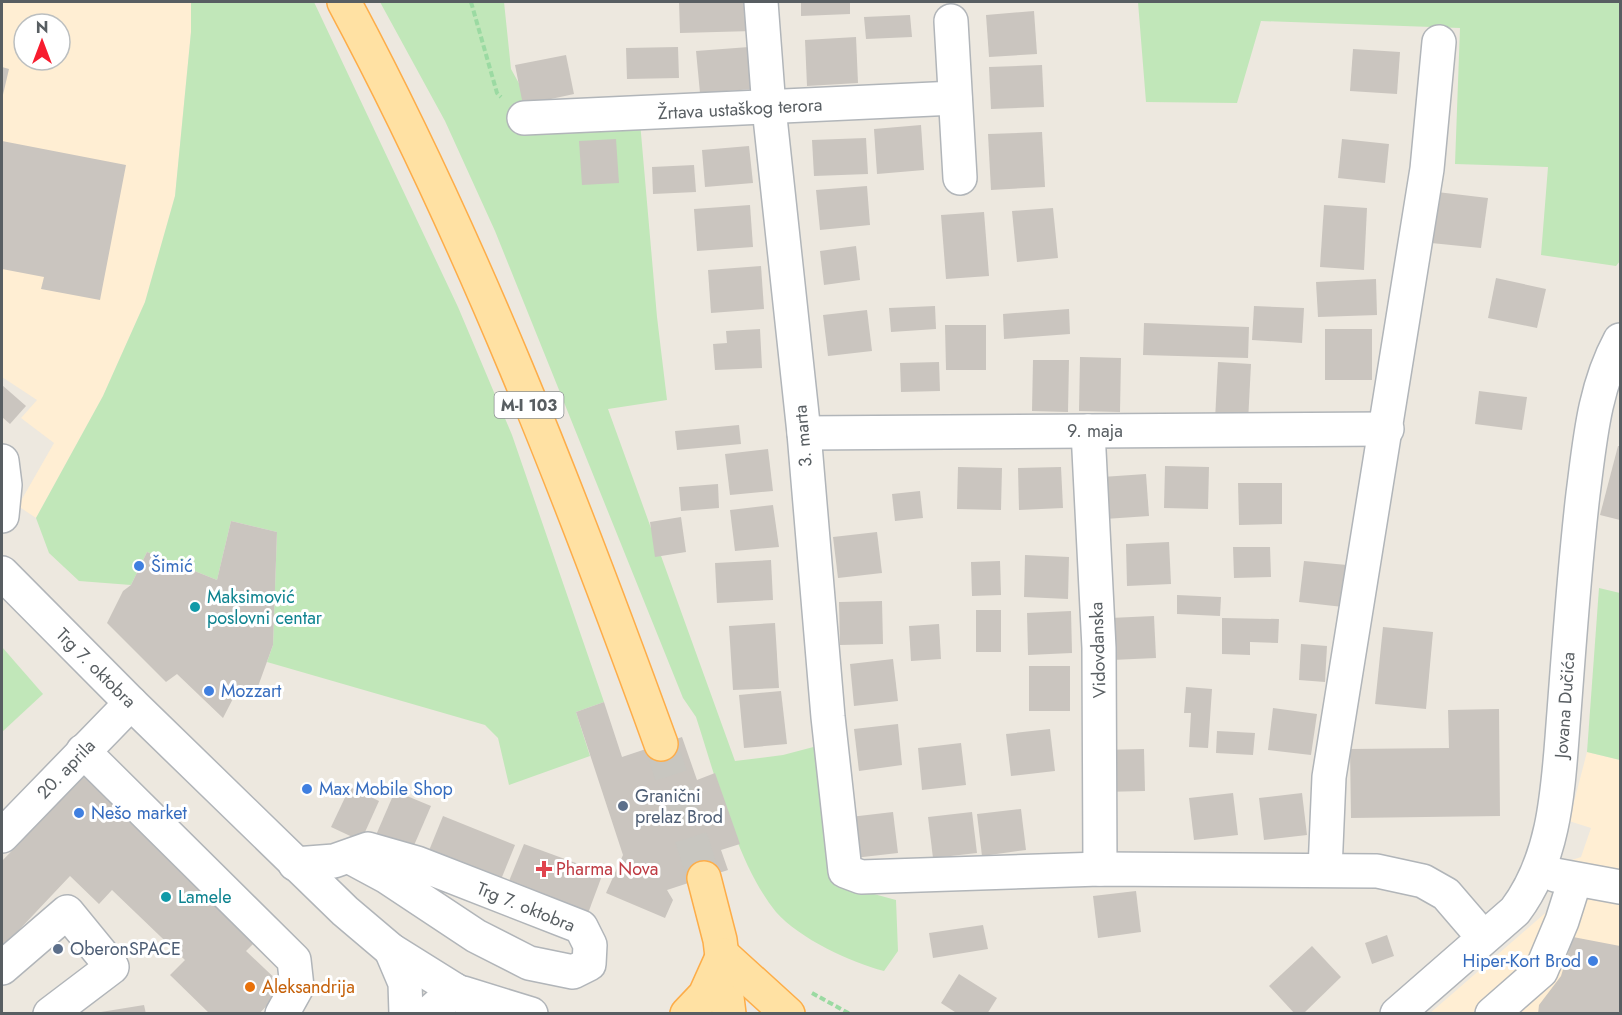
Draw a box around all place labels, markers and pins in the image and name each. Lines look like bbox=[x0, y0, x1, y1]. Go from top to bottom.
place label: Šimić bbox=[151, 553, 193, 579]
marker: Šimić bbox=[132, 559, 146, 573]
place label: Maksimović poslovni centar bbox=[207, 584, 323, 631]
marker: Maksimović poslovni centar bbox=[188, 600, 202, 614]
place label: Mozzart bbox=[221, 678, 282, 704]
marker: Mozzart bbox=[202, 684, 216, 698]
place label: Max Mobile Shop bbox=[319, 776, 453, 802]
marker: Max Mobile Shop bbox=[300, 782, 314, 796]
place label: Granični prelaz Brod bbox=[635, 783, 723, 830]
marker: Granični prelaz Brod bbox=[616, 799, 630, 813]
place label: Nešo market bbox=[91, 800, 187, 826]
marker: Nešo market bbox=[72, 806, 86, 820]
place label: Pharma Nova bbox=[556, 856, 658, 882]
marker: Pharma Nova bbox=[537, 862, 551, 876]
place label: Lamele bbox=[178, 884, 231, 910]
marker: Lamele bbox=[159, 890, 173, 904]
place label: OberonSPACE bbox=[70, 936, 181, 962]
marker: OberonSPACE bbox=[51, 942, 65, 956]
place label: Hiper-Kort Brod bbox=[1463, 948, 1581, 974]
marker: Hiper-Kort Brod bbox=[1586, 954, 1600, 968]
place label: Aleksandrija bbox=[262, 974, 355, 1000]
marker: Aleksandrija bbox=[243, 980, 257, 994]

